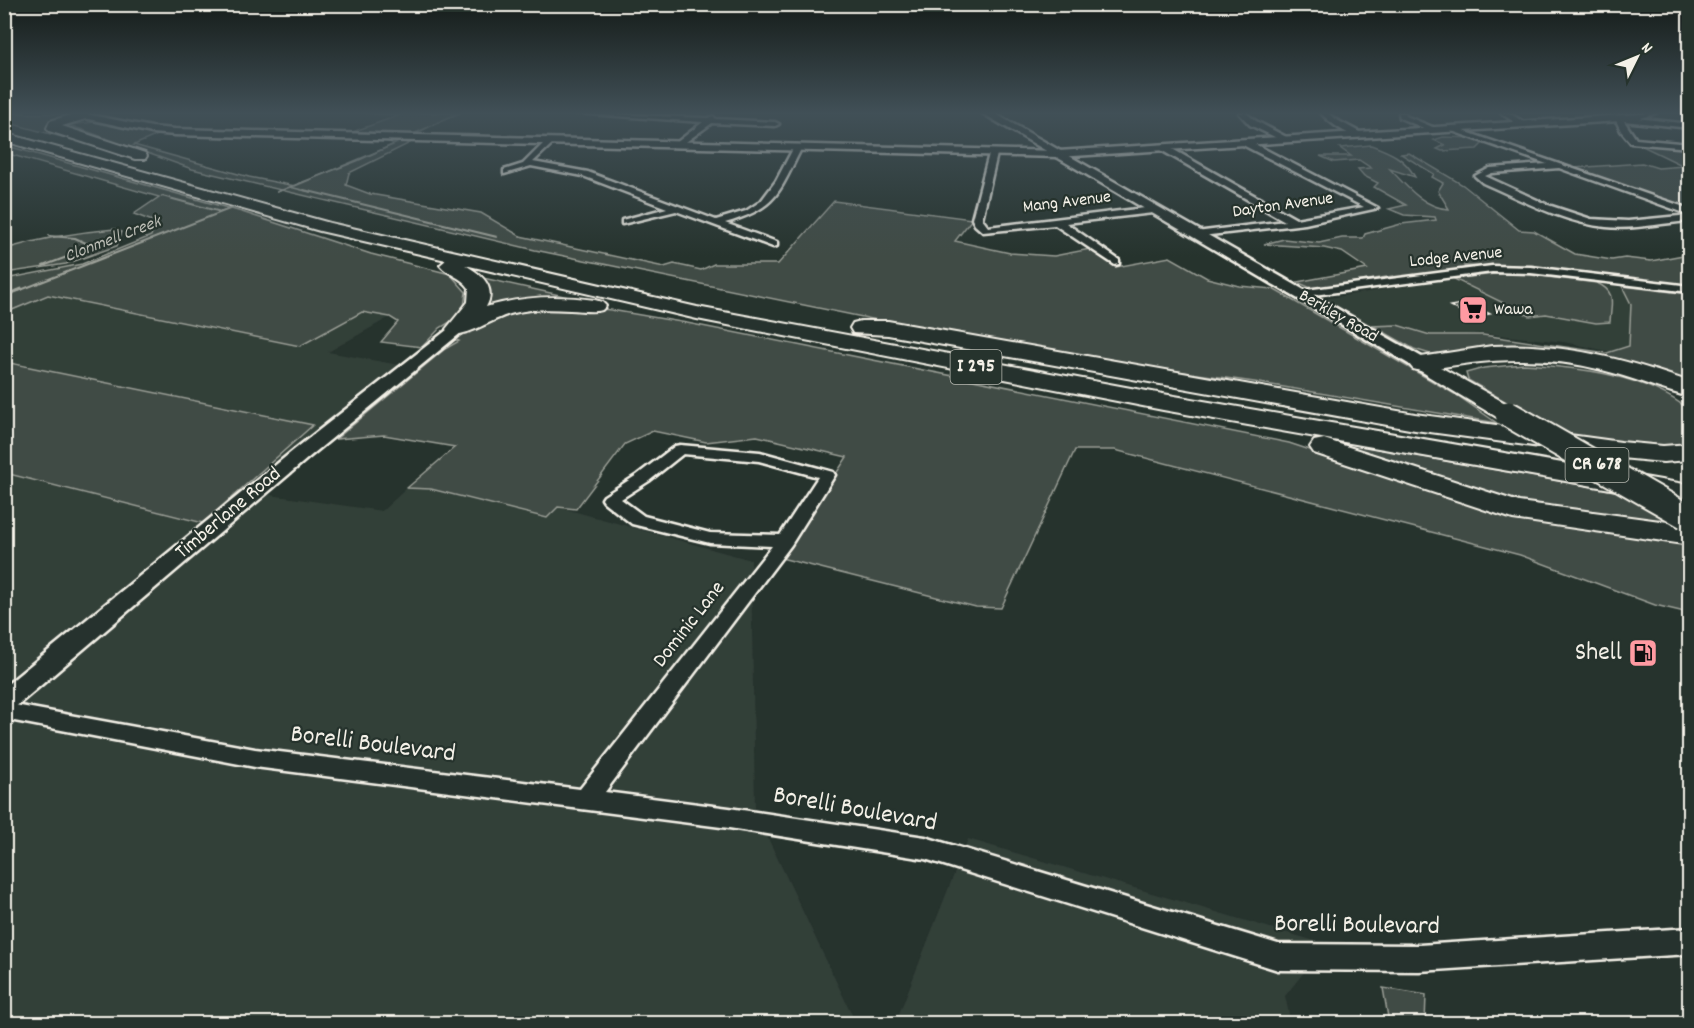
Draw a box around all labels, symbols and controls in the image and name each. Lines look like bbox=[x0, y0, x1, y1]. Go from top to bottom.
north arrow bbox=[1607, 27, 1667, 87]
text: N bbox=[1635, 38, 1657, 59]
street label: Mang Avenue bbox=[1022, 185, 1113, 221]
street label: Dayton Avenue bbox=[1231, 187, 1335, 225]
water label: Clonmell Creek bbox=[61, 210, 166, 270]
street label: Lodge Avenue bbox=[1408, 241, 1504, 275]
street label: Berkley Road bbox=[1294, 284, 1382, 350]
supermarket icon: Wawa bbox=[1457, 294, 1489, 326]
place label: Wawa bbox=[1494, 298, 1533, 323]
road number: I 295 bbox=[950, 350, 1002, 384]
road number: CR 678 bbox=[1566, 448, 1628, 482]
street label: Timberlane Road bbox=[169, 461, 289, 567]
street label: Dominic Lane bbox=[647, 575, 733, 675]
place label: Shell bbox=[1575, 635, 1622, 672]
fuel station icon: Shell bbox=[1627, 637, 1659, 669]
street label: Borelli Boulevard bbox=[289, 717, 457, 773]
street label: Borelli Boulevard bbox=[770, 777, 940, 843]
street label: Borelli Boulevard bbox=[1274, 906, 1440, 946]

